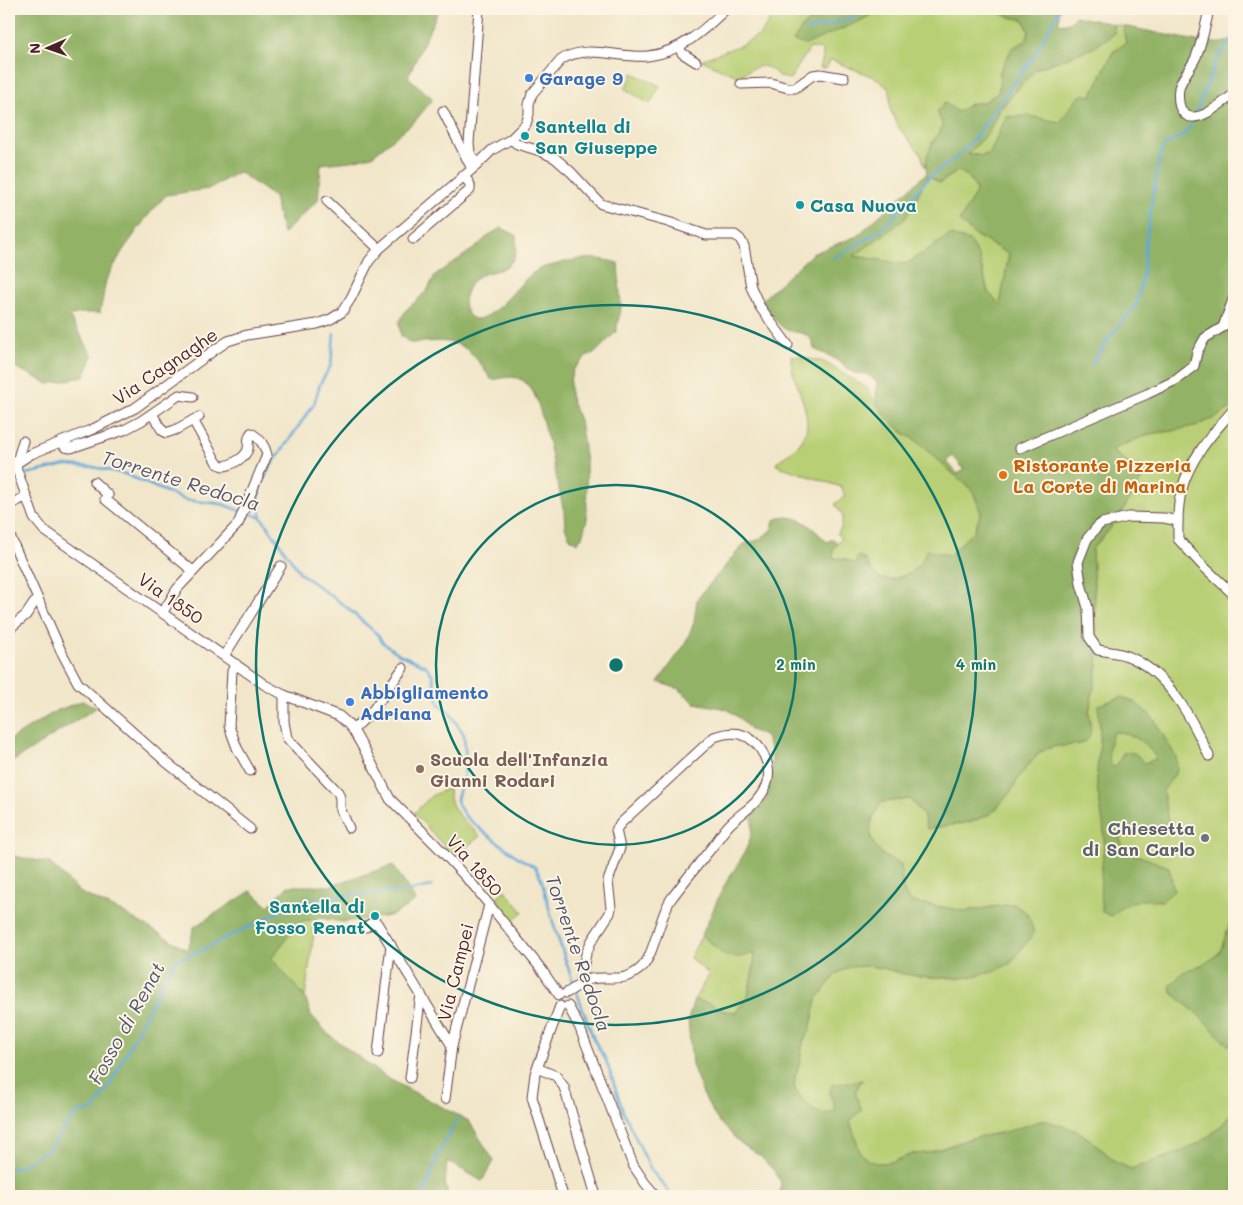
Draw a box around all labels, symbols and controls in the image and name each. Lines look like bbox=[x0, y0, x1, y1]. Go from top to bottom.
north arrow bbox=[22, 22, 72, 72]
text: N bbox=[25, 43, 44, 54]
place label: Garage 9 bbox=[539, 66, 623, 90]
marker: Garage 9 bbox=[523, 72, 535, 84]
place label: Santella di San Giuseppe bbox=[535, 114, 658, 159]
marker: Santella di San Giuseppe bbox=[519, 130, 531, 142]
place label: Casa Nuova bbox=[810, 193, 917, 217]
marker: Casa Nuova bbox=[794, 199, 806, 211]
street label: Via Cagnaghe bbox=[108, 322, 222, 410]
water label: Torrente Redocla bbox=[99, 444, 263, 516]
place label: Ristorante Pizzeria La Corte di Marina bbox=[1013, 453, 1191, 498]
marker: Ristorante Pizzeria La Corte di Marina bbox=[997, 469, 1009, 481]
street label: Via 1850 bbox=[134, 567, 208, 629]
text: 2 min bbox=[776, 654, 816, 674]
text: 4 min bbox=[956, 654, 996, 674]
centre of rings bbox=[607, 656, 625, 674]
place label: Abbigliamento Adriana bbox=[360, 680, 489, 725]
marker: Abbigliamento Adriana bbox=[344, 696, 356, 708]
place label: Scuola dell'Infanzia Gianni Rodari bbox=[430, 747, 608, 792]
marker: Scuola dell'Infanzia Gianni Rodari bbox=[414, 763, 426, 775]
place label: Chiesetta di San Carlo bbox=[1082, 816, 1195, 861]
street label: Via 1850 bbox=[441, 829, 509, 901]
marker: Chiesetta di San Carlo bbox=[1199, 832, 1211, 844]
water label: Torrente Redocla bbox=[540, 871, 618, 1035]
place label: Santella di Fosso Renat bbox=[254, 894, 365, 939]
marker: Santella di Fosso Renat bbox=[369, 910, 381, 922]
street label: Via Campei bbox=[431, 920, 479, 1024]
water label: Fosso di Renat bbox=[82, 957, 170, 1089]

